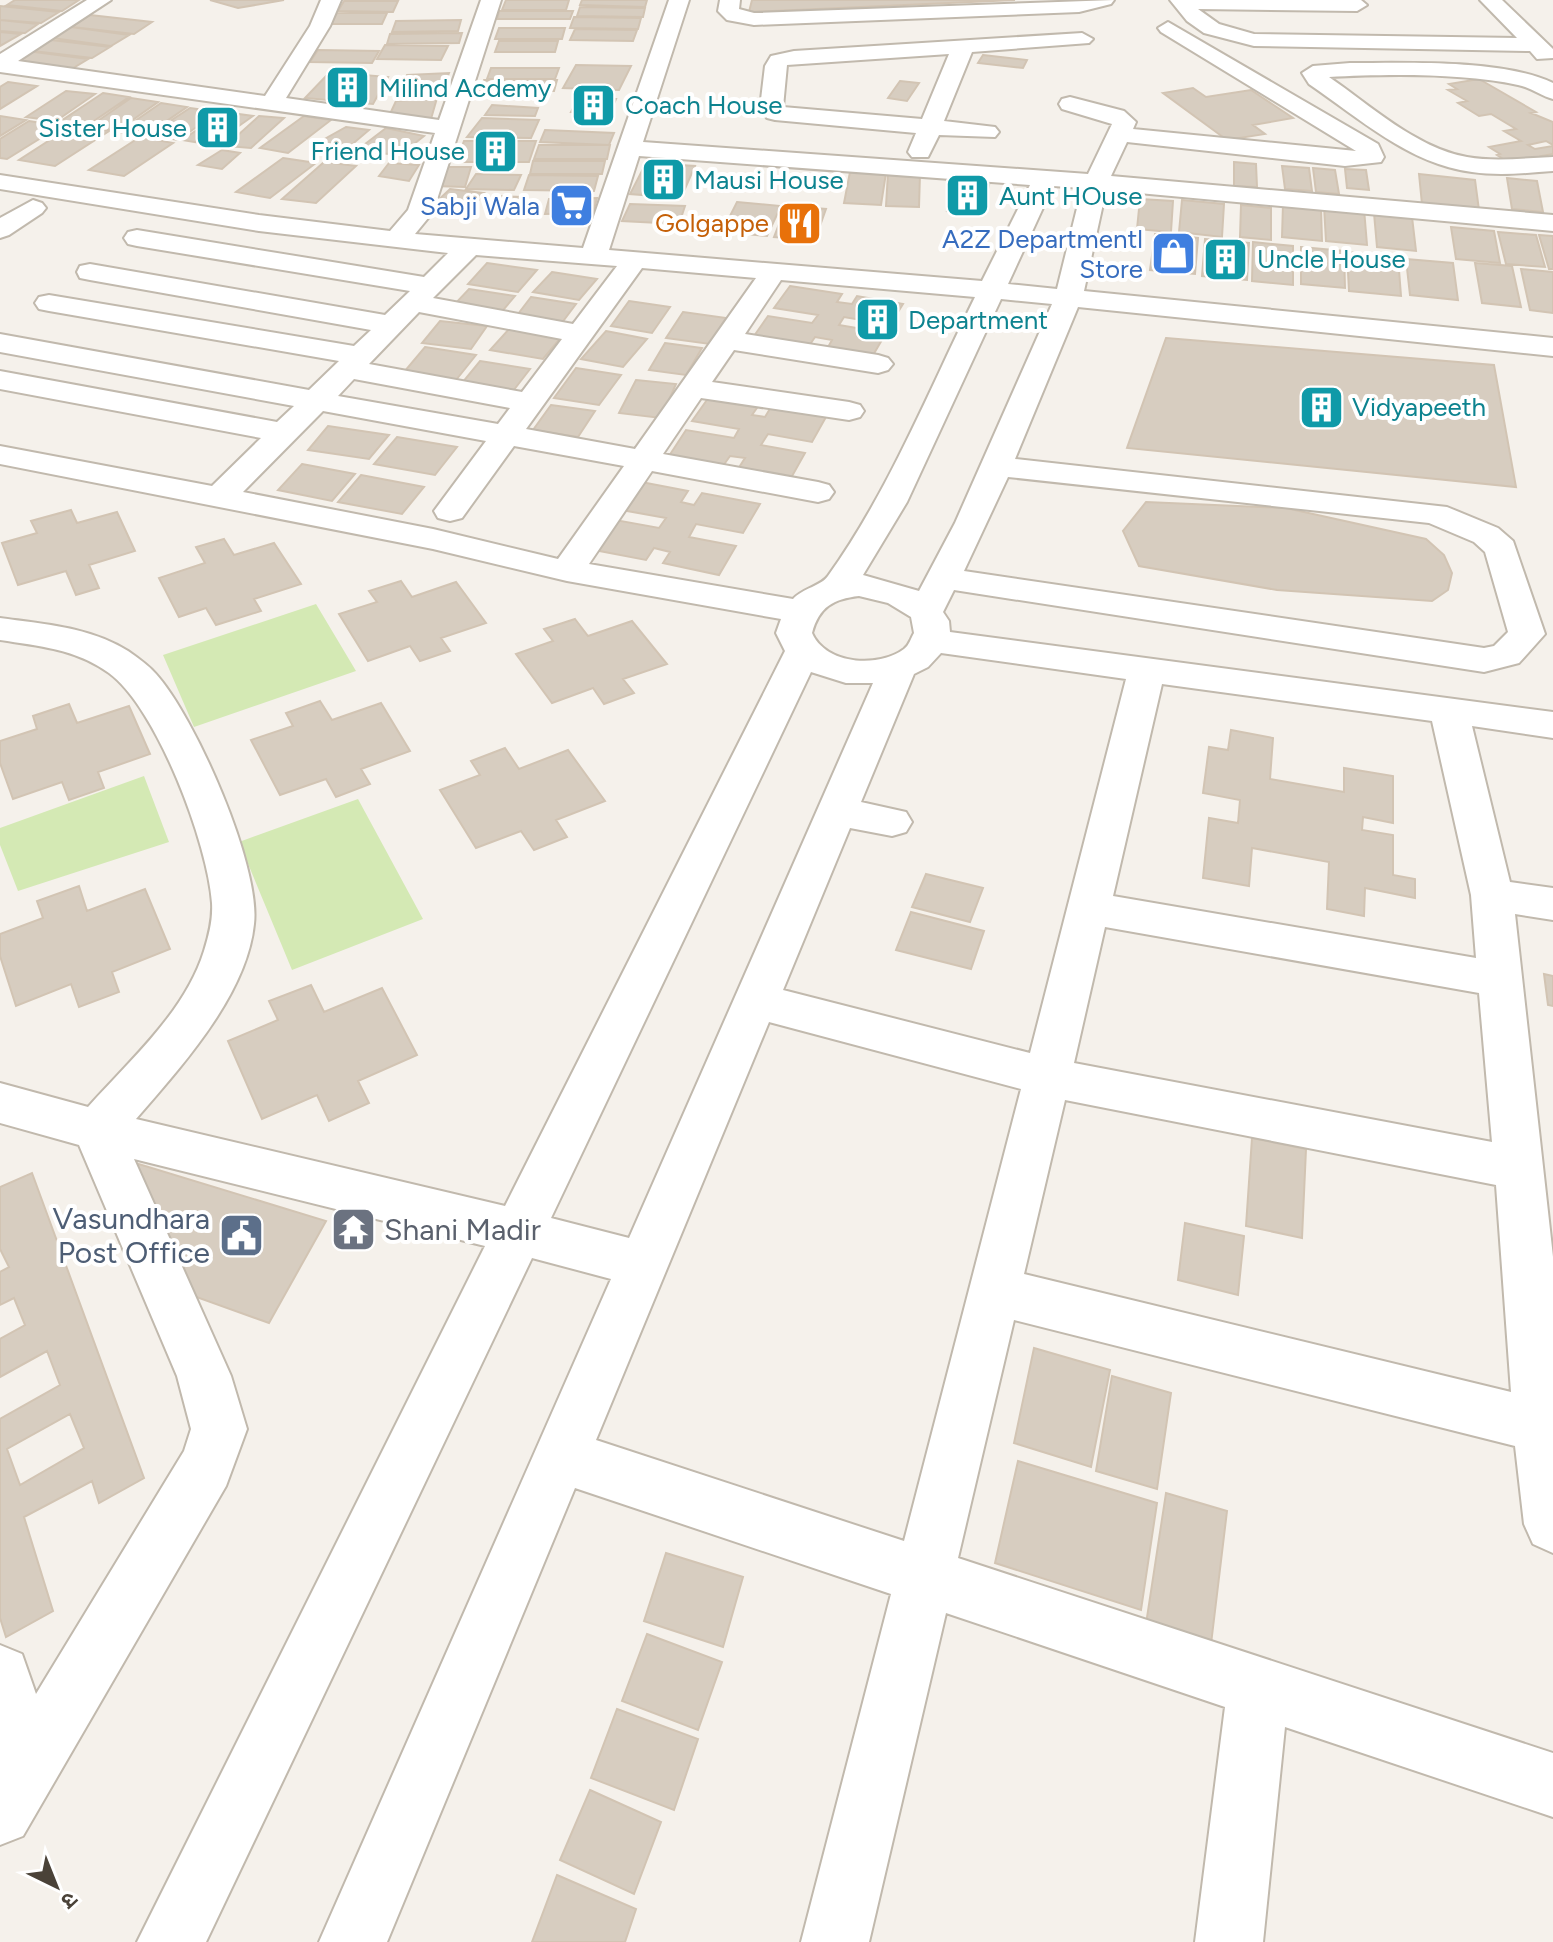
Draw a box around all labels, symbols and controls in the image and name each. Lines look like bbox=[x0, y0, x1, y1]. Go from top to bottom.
building icon: Milind Acdemy bbox=[324, 64, 372, 112]
place label: Milind Acdemy bbox=[379, 72, 552, 104]
building icon: Coach House bbox=[570, 81, 618, 129]
place label: Coach House bbox=[625, 89, 783, 121]
building icon: Sister House bbox=[194, 104, 242, 152]
place label: Sister House bbox=[38, 112, 187, 144]
building icon: Friend House bbox=[472, 127, 520, 175]
place label: Friend House bbox=[311, 135, 465, 167]
building icon: Mausi House bbox=[639, 156, 687, 204]
place label: Mausi House bbox=[694, 164, 844, 196]
building icon: Aunt HOuse bbox=[944, 172, 992, 220]
place label: Aunt HOuse bbox=[999, 180, 1142, 212]
supermarket icon: Sabji Wala bbox=[547, 182, 595, 230]
place label: Sabji Wala bbox=[420, 190, 540, 222]
restaurant icon: Golgappe bbox=[776, 199, 824, 247]
place label: Golgappe bbox=[655, 207, 769, 239]
place label: A2Z Departmentl Store bbox=[942, 223, 1143, 285]
shop icon: A2Z Departmentl Store bbox=[1150, 230, 1198, 278]
building icon: Uncle House bbox=[1202, 235, 1250, 283]
place label: Uncle House bbox=[1257, 243, 1406, 275]
building icon: Department bbox=[853, 296, 901, 344]
place label: Department bbox=[908, 304, 1048, 336]
building icon: Vidyapeeth bbox=[1297, 383, 1345, 431]
place label: Vidyapeeth bbox=[1352, 391, 1486, 423]
place label: Vasundhara Post Office bbox=[53, 1200, 210, 1271]
temple icon: Shani Madir bbox=[329, 1205, 377, 1253]
public building icon: Vasundhara Post Office bbox=[217, 1211, 265, 1259]
place label: Shani Madir bbox=[384, 1211, 541, 1248]
north arrow bbox=[16, 1846, 96, 1926]
text: उ bbox=[55, 1886, 83, 1915]

